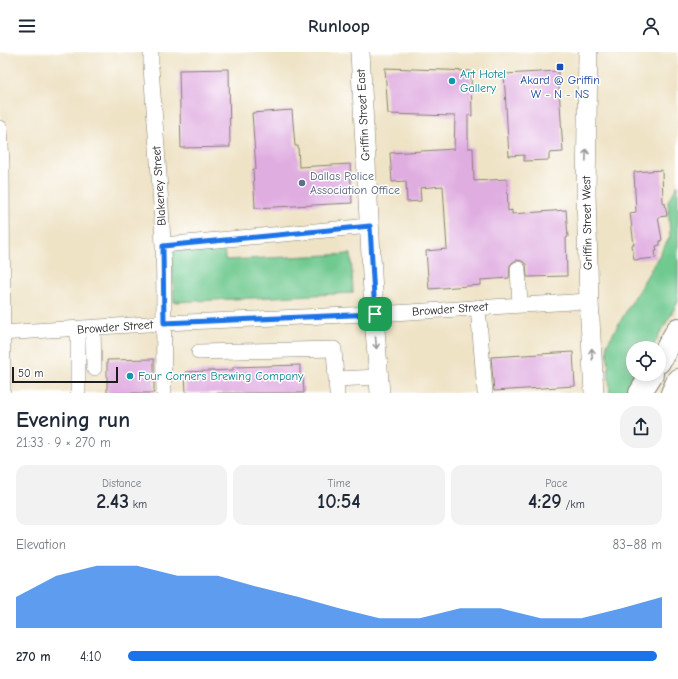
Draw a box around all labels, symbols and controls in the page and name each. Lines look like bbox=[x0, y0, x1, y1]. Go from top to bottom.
icon: menu bbox=[16, 15, 38, 37]
icon: person bbox=[640, 15, 662, 37]
text: Runloop bbox=[308, 16, 370, 37]
marker: Akard @ Griffin W - N - NS bbox=[555, 62, 565, 72]
place label: Art Hotel Gallery bbox=[460, 67, 506, 95]
street label: Griffin Street East bbox=[354, 68, 372, 161]
place label: Akard @ Griffin W - N - NS bbox=[520, 73, 600, 101]
marker: Art Hotel Gallery bbox=[447, 76, 457, 86]
street label: Blakeney Street bbox=[149, 145, 169, 226]
one-way arrow bbox=[582, 149, 590, 162]
place label: Dallas Police Association Office bbox=[310, 169, 400, 197]
street label: Griffin Street West bbox=[579, 175, 595, 270]
marker: Dallas Police Association Office bbox=[297, 178, 307, 188]
pin bbox=[358, 297, 392, 331]
street label: Browder Street bbox=[411, 299, 489, 319]
icon: arrive bbox=[364, 303, 386, 325]
street label: Browder Street bbox=[76, 317, 154, 337]
one-way arrow bbox=[373, 336, 380, 349]
map controls bbox=[626, 341, 666, 381]
button: locate bbox=[626, 341, 666, 381]
one-way arrow bbox=[588, 348, 595, 361]
scale bar bbox=[12, 365, 118, 384]
text: 50 m bbox=[18, 367, 43, 380]
place label: Four Corners Brewing Company bbox=[138, 369, 304, 383]
marker: Four Corners Brewing Company bbox=[125, 371, 135, 381]
button: share bbox=[620, 406, 662, 448]
text: Evening run bbox=[16, 407, 130, 433]
text: 21:33 · 9 × 270 m bbox=[16, 435, 111, 450]
text: Distance bbox=[102, 477, 141, 490]
text: Time bbox=[328, 477, 350, 490]
text: Pace bbox=[545, 477, 567, 490]
text: 2.43 bbox=[96, 490, 129, 513]
text: 10:54 bbox=[317, 490, 361, 513]
text: 4:29 bbox=[528, 490, 562, 513]
text: km bbox=[129, 498, 147, 511]
text: /km bbox=[562, 498, 585, 511]
text: Elevation bbox=[16, 537, 66, 552]
text: 83–88 m bbox=[612, 537, 662, 552]
text: 270 m bbox=[16, 649, 51, 664]
text: 4:10 bbox=[80, 649, 102, 664]

